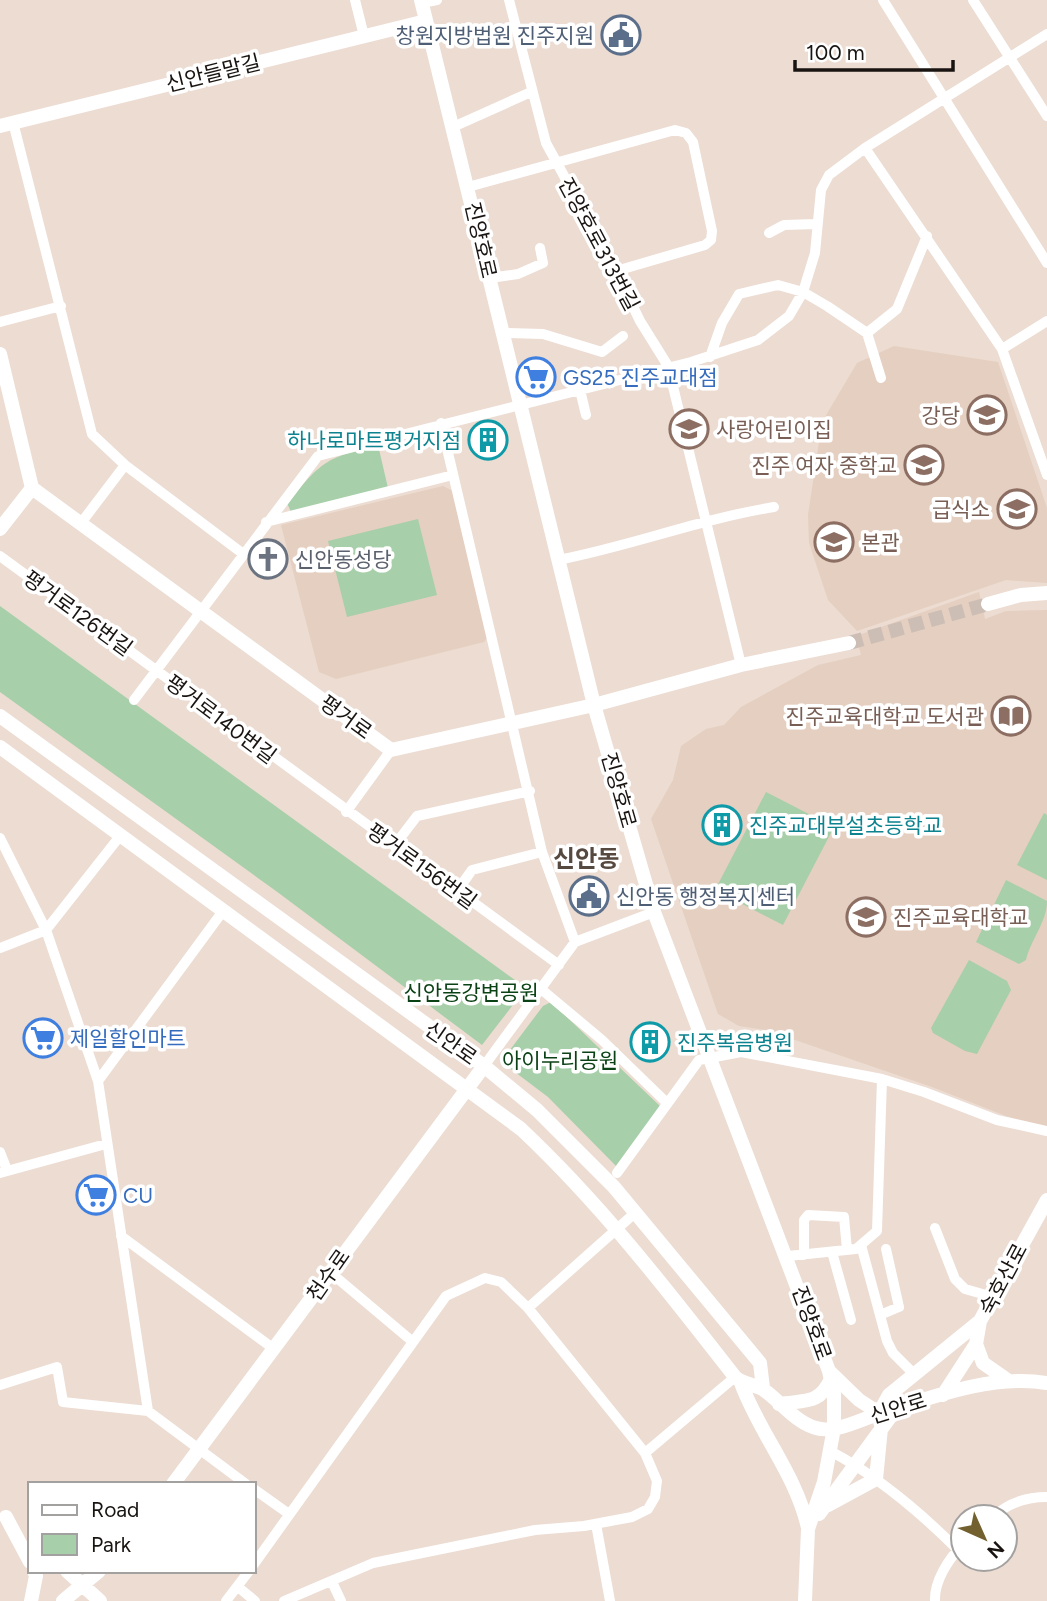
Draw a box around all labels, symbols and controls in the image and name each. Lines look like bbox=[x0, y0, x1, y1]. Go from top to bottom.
public building icon: 창원지방법원 진주지원 bbox=[600, 14, 642, 56]
place label: 창원지방법원 진주지원 bbox=[396, 23, 594, 48]
scale bar bbox=[795, 28, 953, 72]
text: 100 m bbox=[806, 40, 865, 65]
street label: 신안들말길 bbox=[163, 49, 263, 97]
street label: 진양호로313번길 bbox=[553, 173, 645, 315]
street label: 진양호로 bbox=[460, 200, 502, 280]
supermarket icon: GS25 진주교대점 bbox=[515, 356, 557, 398]
place label: GS25 진주교대점 bbox=[563, 365, 717, 390]
school or university icon: 강당 bbox=[966, 394, 1008, 436]
place label: 강당 bbox=[921, 403, 960, 428]
school or university icon: 사랑어린이집 bbox=[668, 408, 710, 450]
place label: 사랑어린이집 bbox=[716, 417, 832, 442]
building icon: 하나로마트평거지점 bbox=[467, 419, 509, 461]
place label: 하나로마트평거지점 bbox=[287, 428, 461, 453]
school or university icon: 진주 여자 중학교 bbox=[903, 444, 945, 486]
place label: 진주 여자 중학교 bbox=[751, 453, 897, 478]
school or university icon: 급식소 bbox=[996, 488, 1038, 530]
place label: 급식소 bbox=[932, 497, 990, 522]
school or university icon: 본관 bbox=[813, 521, 855, 563]
place label: 본관 bbox=[861, 530, 900, 555]
church icon: 신안동성당 bbox=[247, 538, 289, 580]
place label: 신안동성당 bbox=[295, 547, 392, 572]
street label: 평거로126번길 bbox=[19, 565, 137, 661]
street label: 평거로140번길 bbox=[161, 669, 281, 769]
street label: 평거로 bbox=[315, 690, 377, 744]
library icon: 진주교육대학교 도서관 bbox=[990, 695, 1032, 737]
place label: 진주교육대학교 도서관 bbox=[786, 704, 984, 729]
street label: 진양호로 bbox=[596, 749, 642, 831]
building icon: 진주교대부설초등학교 bbox=[701, 804, 743, 846]
place label: 진주교대부설초등학교 bbox=[749, 813, 942, 838]
street label: 평거로156번길 bbox=[362, 818, 482, 914]
district label: 신안동 bbox=[553, 844, 619, 873]
public building icon: 신안동 행정복지센터 bbox=[568, 875, 610, 917]
place label: 신안동 행정복지센터 bbox=[616, 884, 795, 909]
school or university icon: 진주교육대학교 bbox=[845, 896, 887, 938]
place label: 진주교육대학교 bbox=[893, 905, 1028, 930]
park label: 신안동강변공원 bbox=[403, 980, 539, 1005]
street label: 신안로 bbox=[420, 1016, 482, 1070]
supermarket icon: 제일할인마트 bbox=[22, 1017, 64, 1059]
building icon: 진주복음병원 bbox=[629, 1021, 671, 1063]
place label: 제일할인마트 bbox=[70, 1026, 186, 1051]
place label: 진주복음병원 bbox=[677, 1030, 793, 1055]
park label: 아이누리공원 bbox=[502, 1048, 618, 1073]
supermarket icon: CU bbox=[75, 1174, 117, 1216]
place label: CU bbox=[123, 1183, 153, 1208]
street label: 숙호산로 bbox=[974, 1239, 1032, 1319]
street label: 천수로 bbox=[301, 1244, 355, 1306]
street label: 진양호로 bbox=[787, 1282, 837, 1364]
street label: 신안로 bbox=[867, 1388, 929, 1428]
legend bbox=[28, 1482, 256, 1573]
text: Road bbox=[91, 1497, 139, 1522]
north arrow bbox=[949, 1503, 1019, 1573]
text: Park bbox=[91, 1532, 132, 1557]
text: N bbox=[982, 1536, 1009, 1563]

